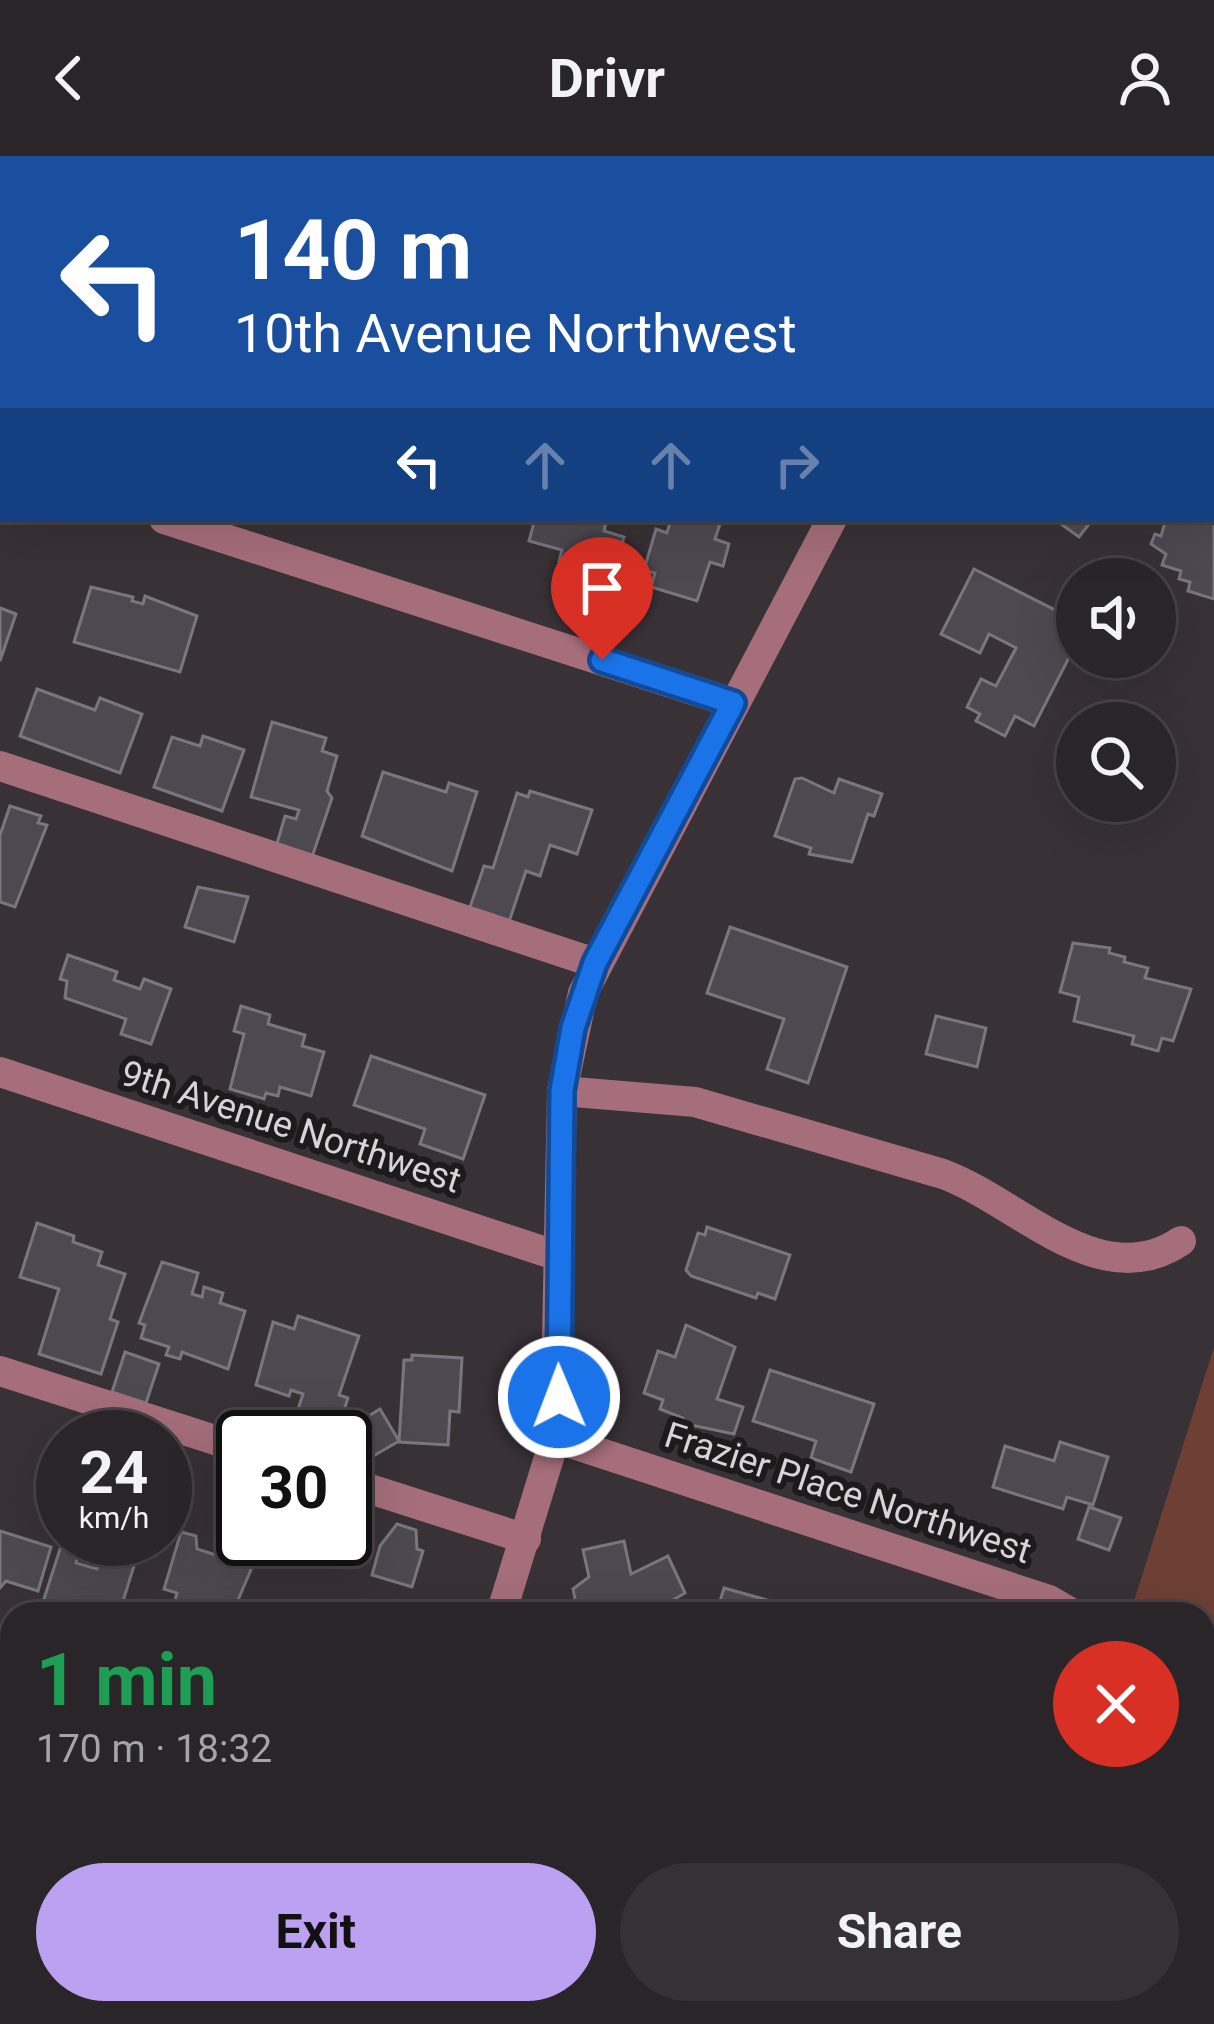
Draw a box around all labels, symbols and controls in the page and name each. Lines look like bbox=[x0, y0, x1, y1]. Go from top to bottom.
icon: back bbox=[36, 45, 102, 111]
icon: person bbox=[1112, 45, 1178, 111]
text: Drivr bbox=[549, 47, 665, 110]
text: 140 m bbox=[234, 201, 472, 300]
icon: left bbox=[36, 204, 192, 360]
text: 10th Avenue Northwest bbox=[234, 302, 797, 365]
icon: left bbox=[386, 432, 452, 498]
icon: ahead bbox=[512, 432, 578, 498]
icon: ahead bbox=[638, 432, 704, 498]
icon: right bbox=[764, 432, 830, 498]
pin bbox=[551, 537, 653, 660]
icon: arrive bbox=[569, 555, 635, 621]
map controls bbox=[1056, 558, 1176, 822]
button: sound bbox=[1056, 558, 1176, 678]
button: search bbox=[1056, 702, 1176, 822]
street label: 9th Avenue Northwest bbox=[116, 1052, 466, 1202]
position arrow bbox=[496, 1334, 622, 1460]
speed limit sign: 30 bbox=[216, 1410, 372, 1566]
street label: Frazier Place Northwest bbox=[660, 1414, 1036, 1572]
text: 24 bbox=[80, 1437, 148, 1508]
text: km/h bbox=[79, 1500, 149, 1535]
text: 1 min bbox=[36, 1638, 217, 1723]
button: close bbox=[1053, 1641, 1179, 1767]
text: 170 m · 18:32 bbox=[36, 1726, 272, 1772]
button: Exit bbox=[36, 1863, 596, 2001]
button: Share bbox=[620, 1863, 1179, 2001]

